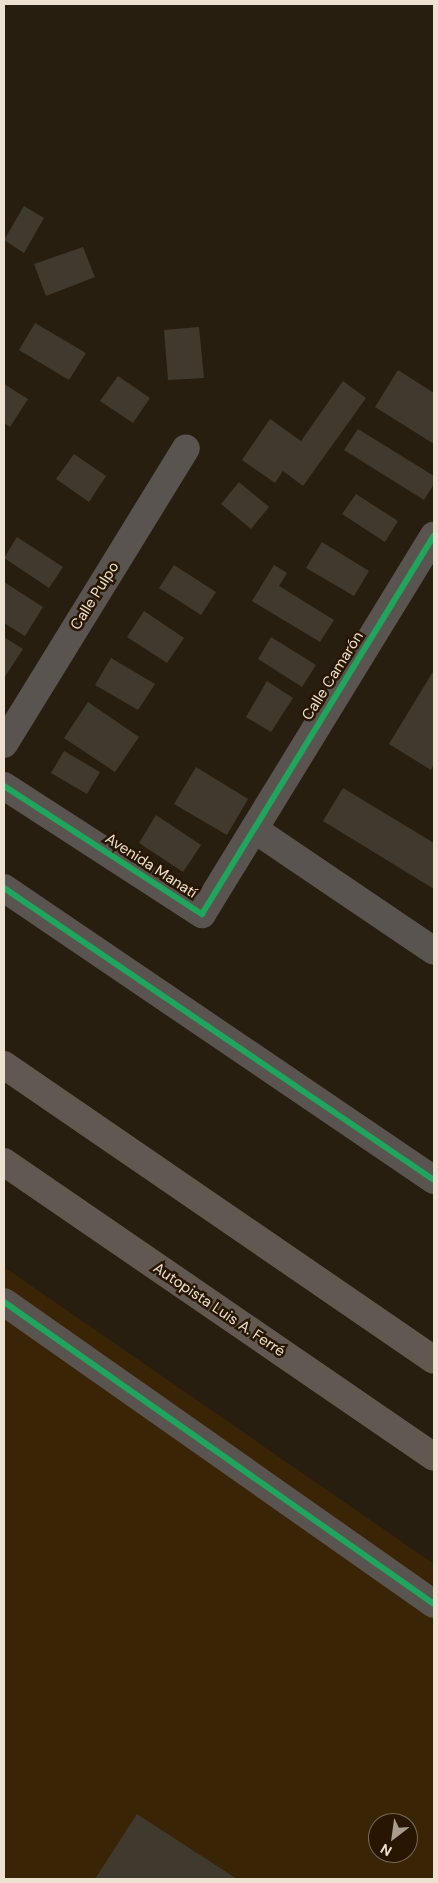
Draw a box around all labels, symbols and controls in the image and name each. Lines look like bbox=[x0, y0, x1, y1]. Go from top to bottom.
street label: Calle Pulpo bbox=[67, 559, 123, 633]
street label: Calle Camarón bbox=[299, 628, 367, 724]
street label: Avenida Manatí bbox=[102, 830, 200, 902]
street label: Autopista Luis A. Ferré bbox=[150, 1259, 288, 1361]
north arrow bbox=[368, 1813, 418, 1863]
text: N bbox=[377, 1840, 395, 1860]

